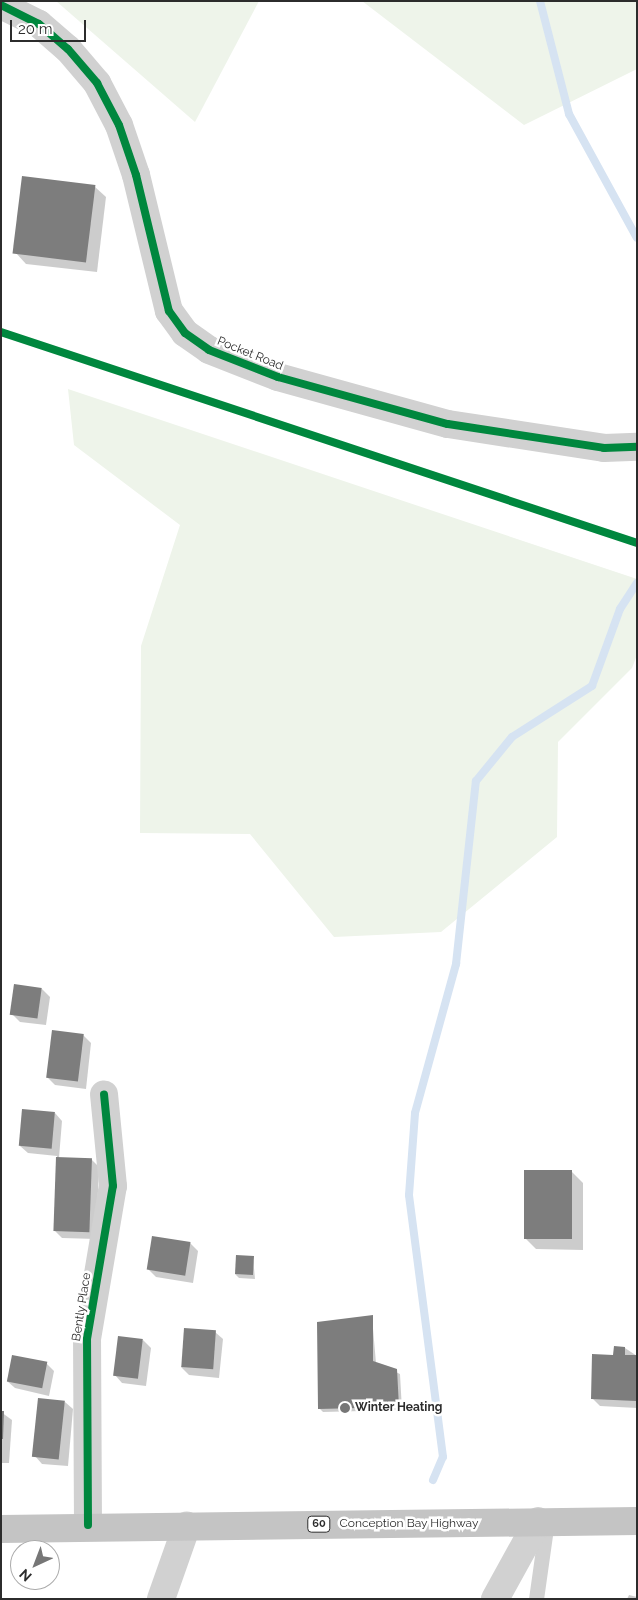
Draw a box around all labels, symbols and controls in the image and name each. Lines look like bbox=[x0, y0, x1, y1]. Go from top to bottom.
scale bar bbox=[12, 10, 89, 42]
text: 20 m bbox=[18, 20, 53, 38]
street label: Pocket Road bbox=[215, 334, 285, 374]
street label: Bently Place bbox=[69, 1272, 95, 1342]
place label: Winter Heating bbox=[355, 1401, 443, 1415]
marker: Winter Heating bbox=[339, 1402, 351, 1414]
road number: 60 bbox=[306, 1516, 332, 1532]
street label: Conception Bay Highway bbox=[339, 1517, 479, 1531]
north arrow bbox=[10, 1540, 60, 1590]
text: N bbox=[16, 1566, 35, 1585]

